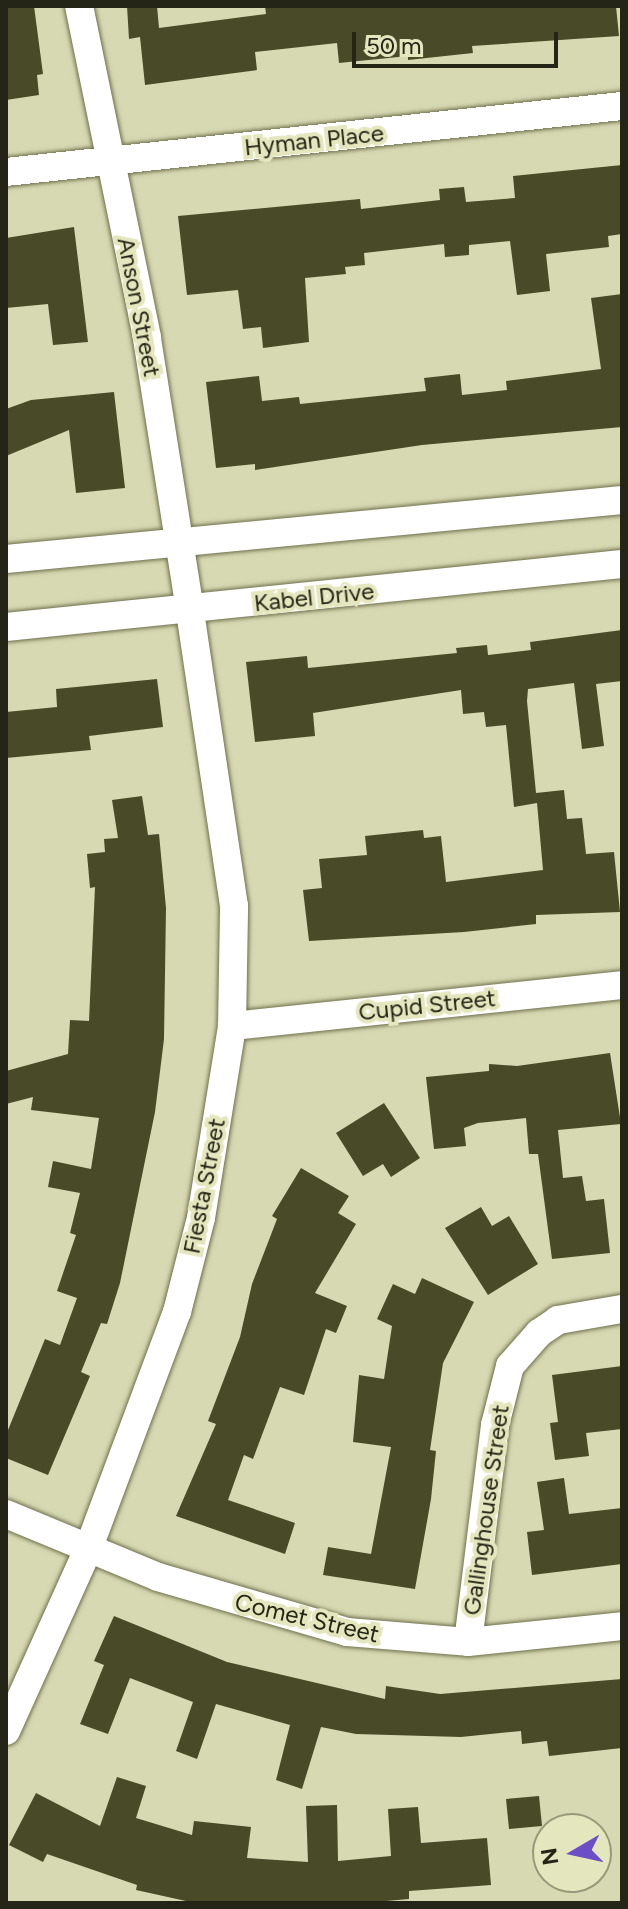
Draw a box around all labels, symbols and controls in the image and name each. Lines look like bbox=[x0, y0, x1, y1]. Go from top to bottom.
scale bar bbox=[356, 16, 562, 66]
text: 50 m bbox=[366, 31, 422, 60]
street label: Hyman Place bbox=[243, 118, 385, 162]
street label: Anson Street bbox=[111, 235, 167, 379]
street label: Kabel Drive bbox=[253, 576, 375, 618]
street label: Cupid Street bbox=[357, 983, 497, 1027]
street label: Fiesta Street bbox=[177, 1116, 231, 1256]
street label: Gallinghouse Street bbox=[457, 1403, 515, 1617]
street label: Comet Street bbox=[232, 1587, 382, 1649]
north arrow bbox=[532, 1813, 612, 1893]
text: N bbox=[535, 1846, 564, 1867]

